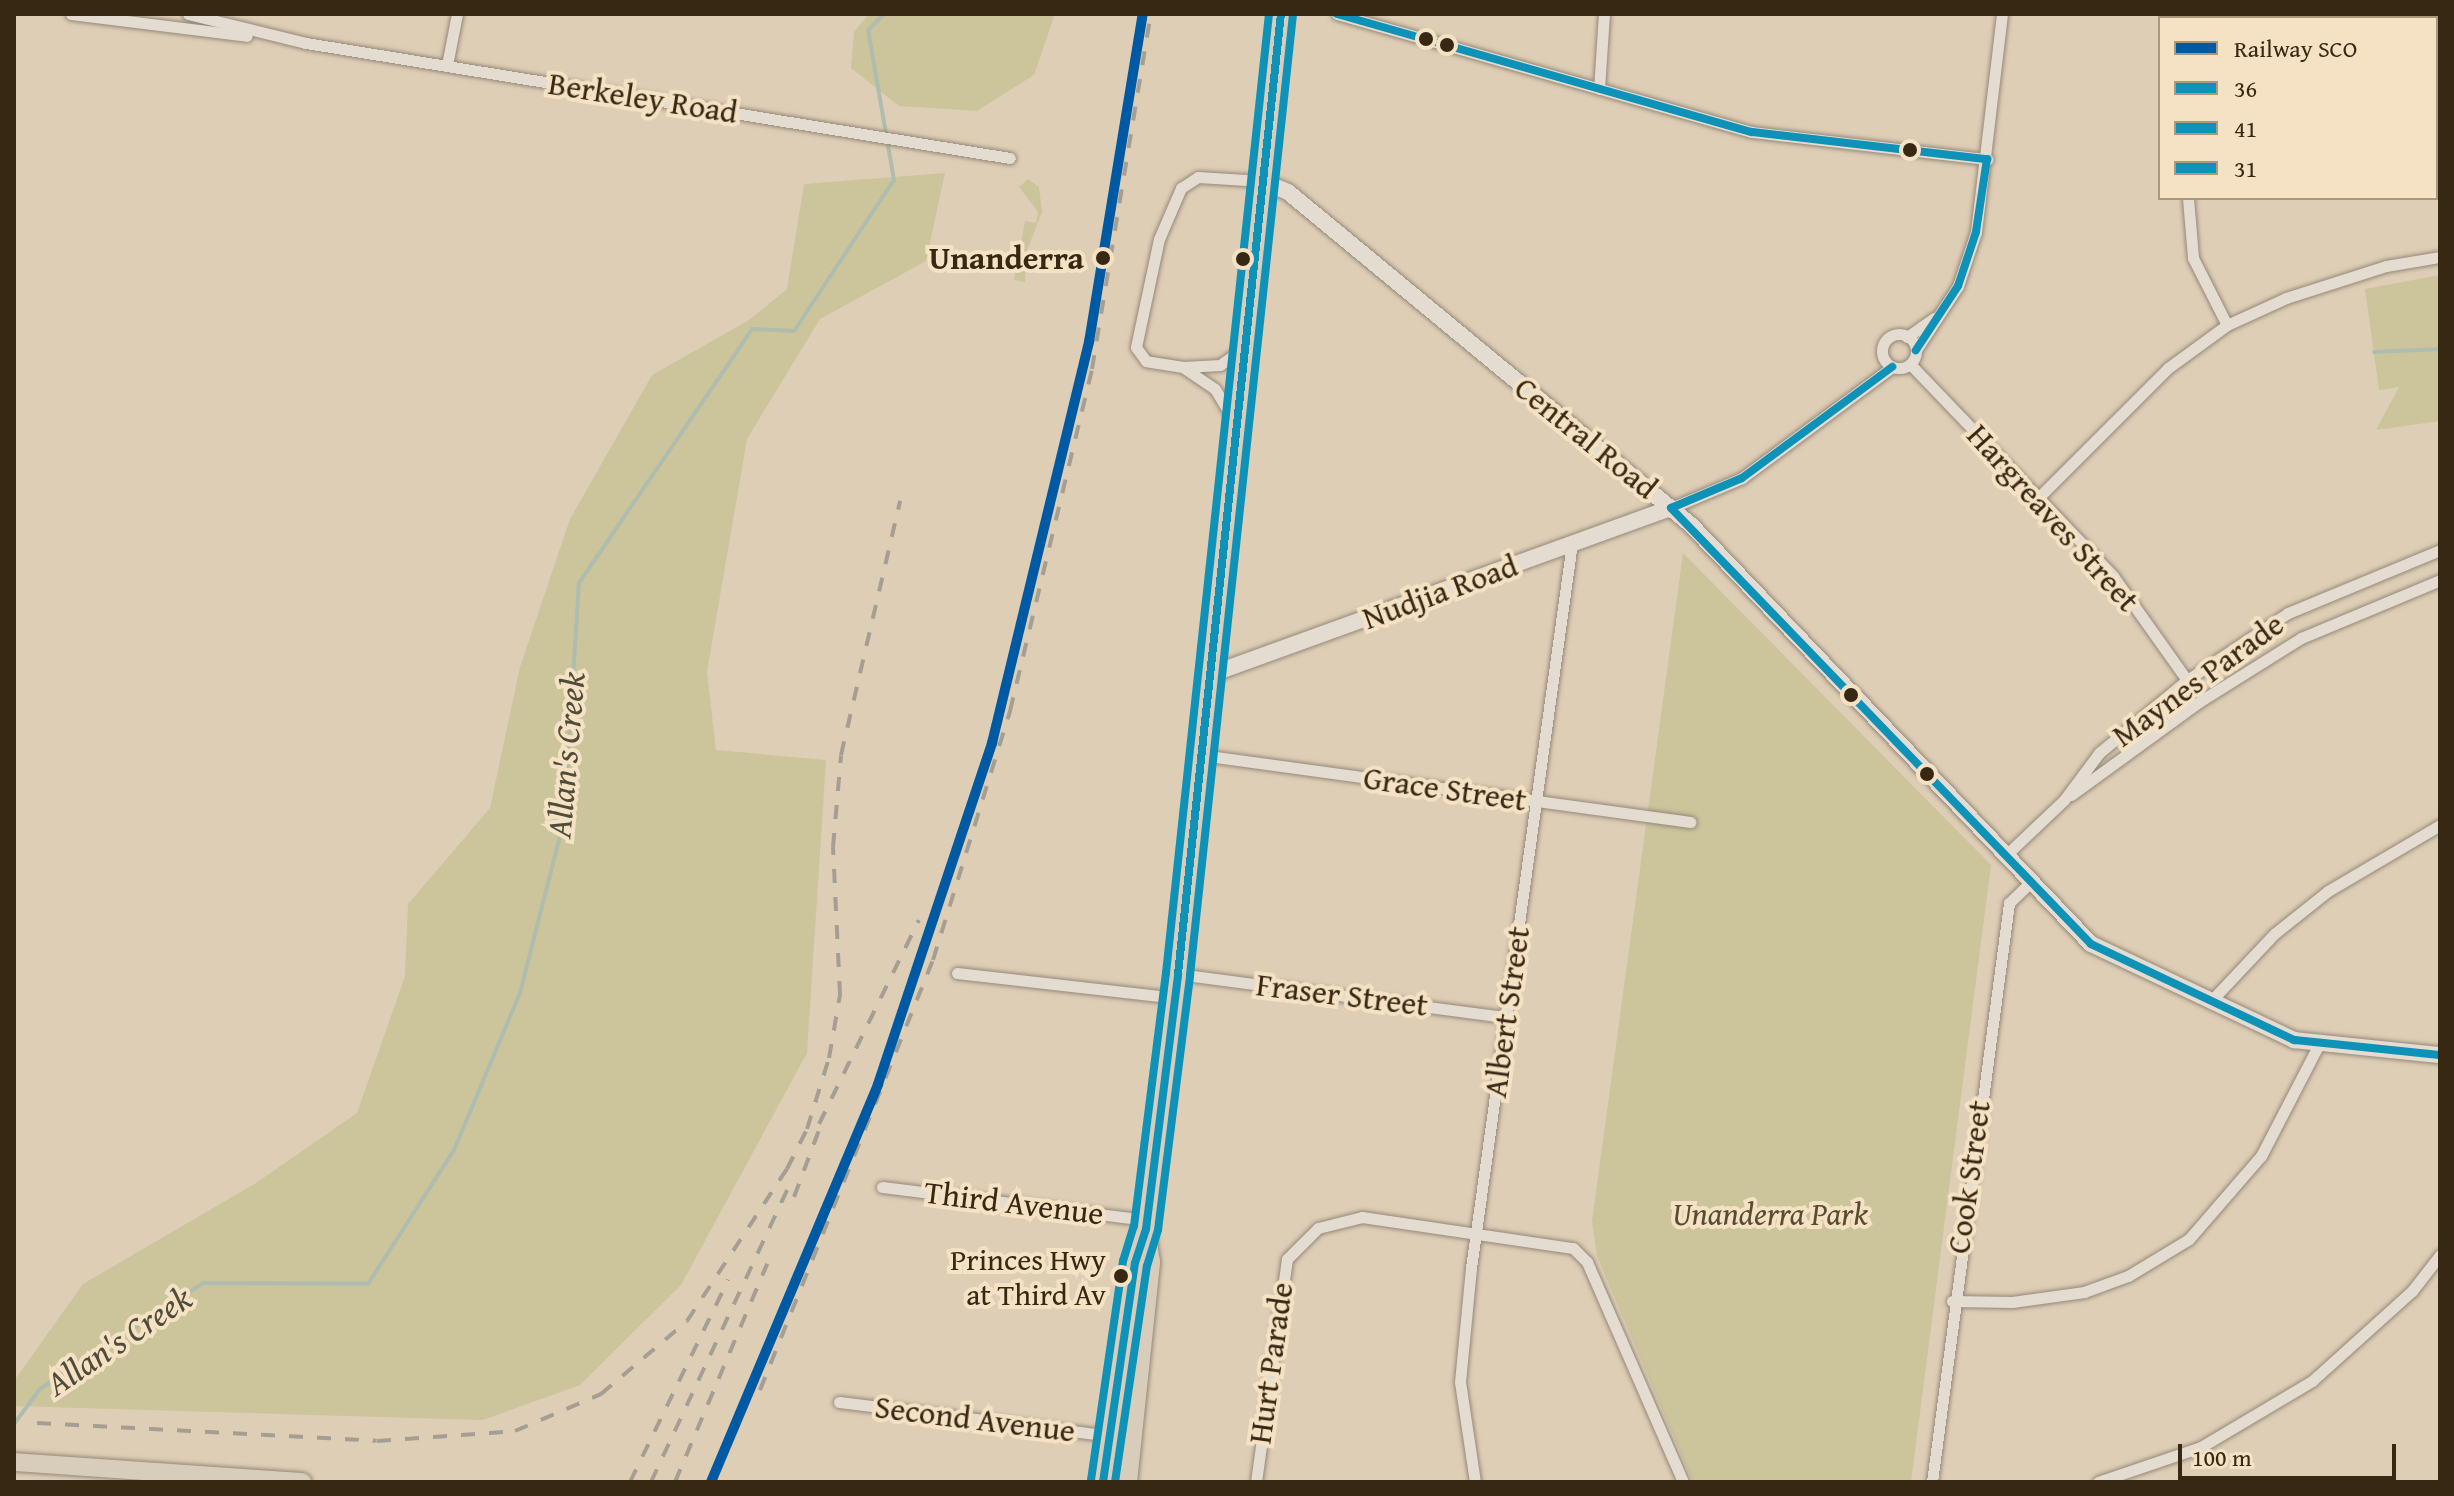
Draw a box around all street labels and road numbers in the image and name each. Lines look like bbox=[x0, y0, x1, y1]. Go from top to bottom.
street label: Berkeley Road bbox=[546, 64, 740, 132]
street label: Central Road bbox=[1507, 369, 1665, 507]
street label: Hargreaves Street bbox=[1959, 416, 2147, 620]
street label: Nudjia Road bbox=[1357, 546, 1523, 638]
street label: Maynes Parade bbox=[2105, 605, 2291, 755]
street label: Grace Street bbox=[1361, 759, 1529, 819]
street label: Albert Street bbox=[1476, 924, 1538, 1100]
street label: Fraser Street bbox=[1254, 965, 1430, 1025]
street label: Cook Street bbox=[1939, 1098, 1999, 1256]
street label: Third Avenue bbox=[922, 1173, 1106, 1233]
street label: Hurt Parade bbox=[1241, 1280, 1301, 1446]
street label: Second Avenue bbox=[873, 1388, 1077, 1450]

